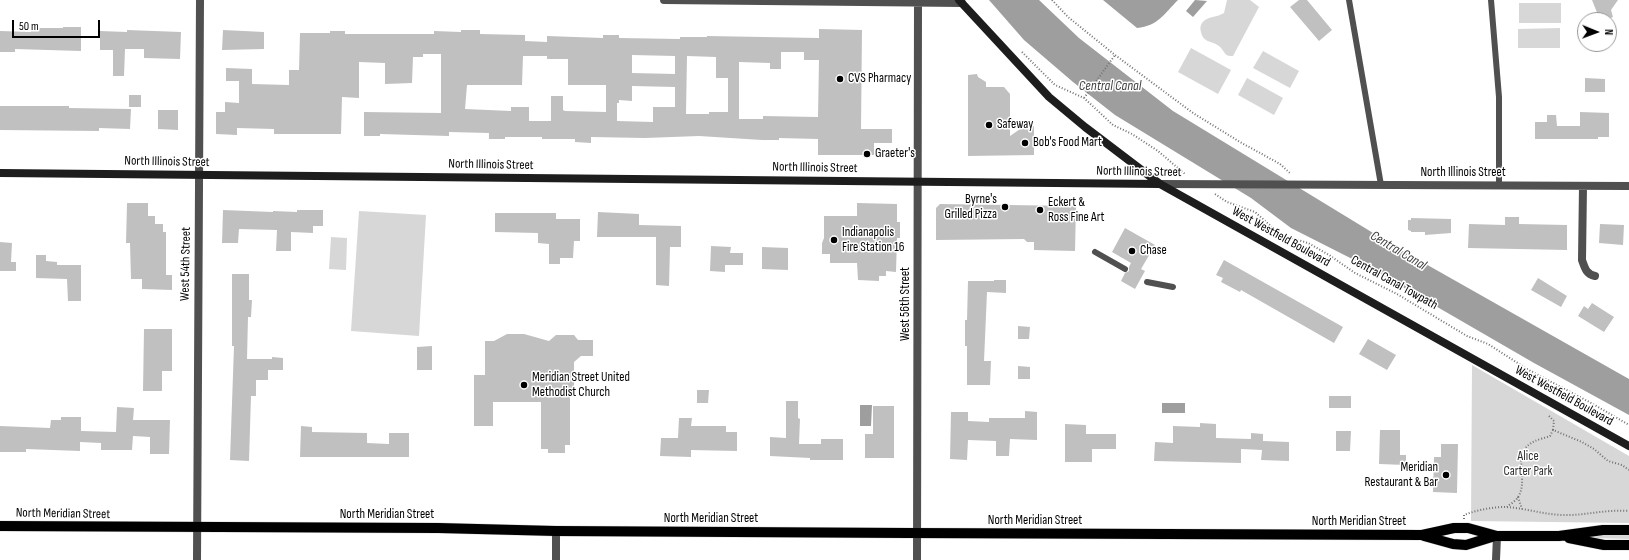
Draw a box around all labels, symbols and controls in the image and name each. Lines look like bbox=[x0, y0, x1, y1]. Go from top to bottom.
scale bar bbox=[14, 12, 102, 38]
north arrow bbox=[1577, 12, 1617, 52]
text: 50 m bbox=[19, 19, 39, 34]
text: N bbox=[1602, 29, 1615, 35]
place label: CVS Pharmacy bbox=[848, 71, 911, 87]
marker: CVS Pharmacy bbox=[835, 74, 845, 84]
water label: Central Canal bbox=[1079, 78, 1141, 94]
place label: Safeway bbox=[997, 117, 1033, 133]
marker: Safeway bbox=[984, 120, 994, 130]
place label: Bob's Food Mart bbox=[1033, 135, 1102, 151]
marker: Bob's Food Mart bbox=[1020, 138, 1030, 148]
place label: Graeter's bbox=[875, 146, 915, 162]
marker: Graeter's bbox=[862, 149, 872, 159]
street label: North Illinois Street bbox=[124, 153, 210, 171]
street label: North Illinois Street bbox=[448, 156, 534, 174]
street label: North Illinois Street bbox=[772, 159, 858, 177]
street label: North Illinois Street bbox=[1096, 163, 1182, 181]
street label: North Illinois Street bbox=[1420, 165, 1506, 181]
place label: Byrne's Grilled Pizza bbox=[945, 192, 997, 223]
place label: Eckert & Ross Fine Art bbox=[1048, 195, 1105, 226]
marker: Byrne's Grilled Pizza bbox=[1000, 202, 1010, 212]
street label: West Westfield Boulevard bbox=[1229, 204, 1333, 270]
marker: Eckert & Ross Fine Art bbox=[1035, 205, 1045, 215]
place label: Indianapolis Fire Station 16 bbox=[842, 225, 904, 256]
street label: West 54th Street bbox=[178, 227, 194, 301]
water label: Central Canal bbox=[1367, 228, 1429, 274]
marker: Indianapolis Fire Station 16 bbox=[829, 235, 839, 245]
place label: Chase bbox=[1140, 243, 1167, 259]
marker: Chase bbox=[1127, 246, 1137, 256]
street label: Central Canal Towpath bbox=[1348, 253, 1440, 313]
street label: West 56th Street bbox=[898, 267, 914, 341]
street label: West Westfield Boulevard bbox=[1512, 363, 1616, 429]
place label: Meridian Street United Methodist Church bbox=[532, 370, 630, 401]
marker: Meridian Street United Methodist Church bbox=[519, 380, 529, 390]
park label: Alice Carter Park bbox=[1504, 449, 1552, 480]
place label: Meridian Restaurant & Bar bbox=[1365, 460, 1438, 491]
marker: Meridian Restaurant & Bar bbox=[1441, 470, 1451, 480]
street label: North Meridian Street bbox=[16, 505, 110, 523]
street label: North Meridian Street bbox=[340, 507, 434, 523]
street label: North Meridian Street bbox=[664, 511, 758, 527]
street label: North Meridian Street bbox=[988, 513, 1082, 529]
street label: North Meridian Street bbox=[1312, 514, 1406, 530]

